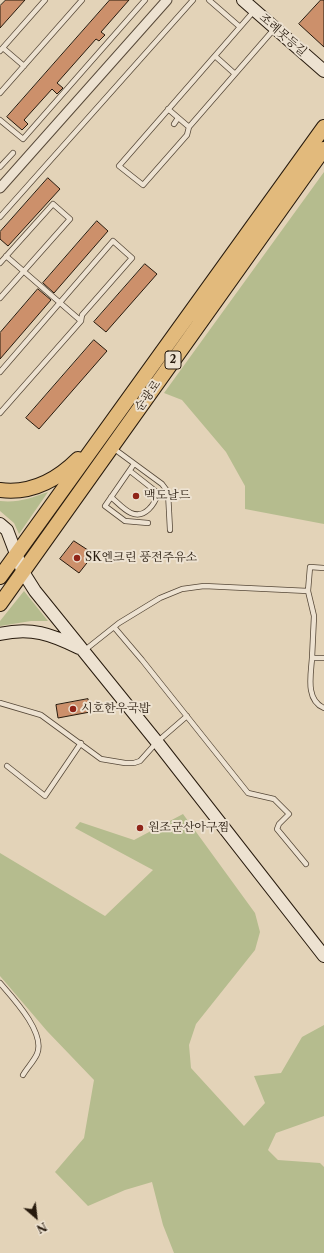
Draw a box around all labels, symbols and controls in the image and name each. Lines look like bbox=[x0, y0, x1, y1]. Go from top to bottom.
street label: 조례못등길 bbox=[256, 11, 310, 59]
road number: 2 bbox=[165, 351, 181, 369]
street label: 순광로 bbox=[132, 378, 164, 414]
place label: 맥도날드 bbox=[144, 489, 190, 503]
marker: 맥도날드 bbox=[131, 491, 141, 501]
place label: SK엔크린 풍전주유소 bbox=[85, 551, 197, 565]
marker: SK엔크린 풍전주유소 bbox=[72, 553, 82, 563]
place label: 시호한우국밥 bbox=[81, 702, 151, 716]
marker: 시호한우국밥 bbox=[68, 704, 78, 714]
place label: 원조군산아구찜 bbox=[148, 821, 229, 835]
marker: 원조군산아구찜 bbox=[135, 823, 145, 833]
north arrow bbox=[16, 1197, 56, 1237]
text: N bbox=[34, 1219, 49, 1236]

